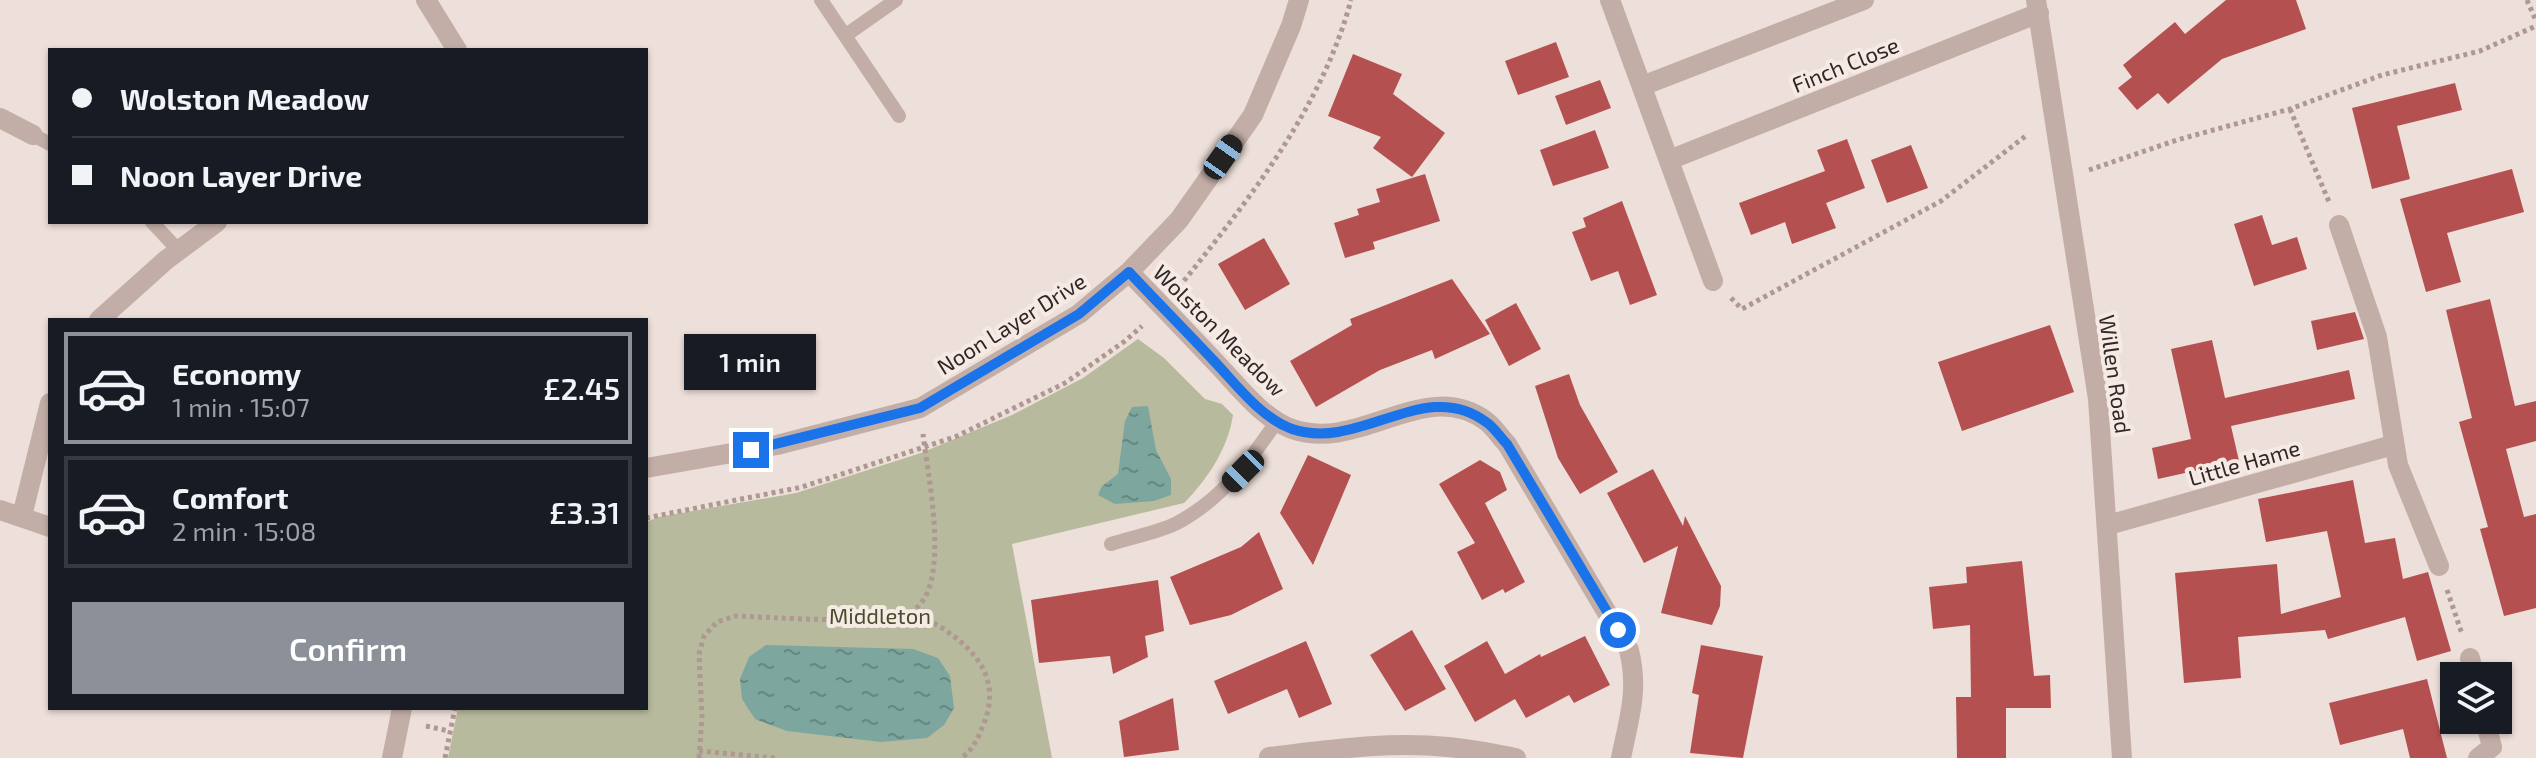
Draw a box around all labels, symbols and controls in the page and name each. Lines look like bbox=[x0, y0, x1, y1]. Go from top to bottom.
street label: Finch Close bbox=[1788, 31, 1902, 97]
text: Wolston Meadow bbox=[120, 80, 369, 116]
car bbox=[1199, 130, 1247, 184]
text: Noon Layer Drive bbox=[120, 157, 362, 193]
street label: Wolston Meadow bbox=[1149, 259, 1291, 401]
street label: Noon Layer Drive bbox=[932, 267, 1090, 379]
street label: Willen Road bbox=[2095, 313, 2137, 435]
callout: 1 min bbox=[685, 334, 817, 390]
text: 1 min bbox=[719, 346, 781, 377]
icon: car bbox=[76, 352, 148, 424]
text: Economy bbox=[172, 355, 301, 391]
text: £2.45 bbox=[543, 370, 620, 406]
text: 1 min · 15:07 bbox=[172, 391, 310, 422]
route end bbox=[733, 432, 769, 468]
street label: Little Hame bbox=[2185, 434, 2303, 490]
car bbox=[1218, 446, 1268, 496]
icon: car bbox=[76, 476, 148, 548]
text: Comfort bbox=[172, 479, 289, 515]
text: £3.31 bbox=[549, 494, 620, 530]
text: 2 min · 15:08 bbox=[172, 515, 316, 546]
button: Confirm bbox=[72, 602, 624, 694]
park label: Middleton bbox=[829, 602, 931, 628]
route start bbox=[1600, 612, 1636, 648]
map controls bbox=[2440, 662, 2512, 734]
button: layers bbox=[2440, 662, 2512, 734]

